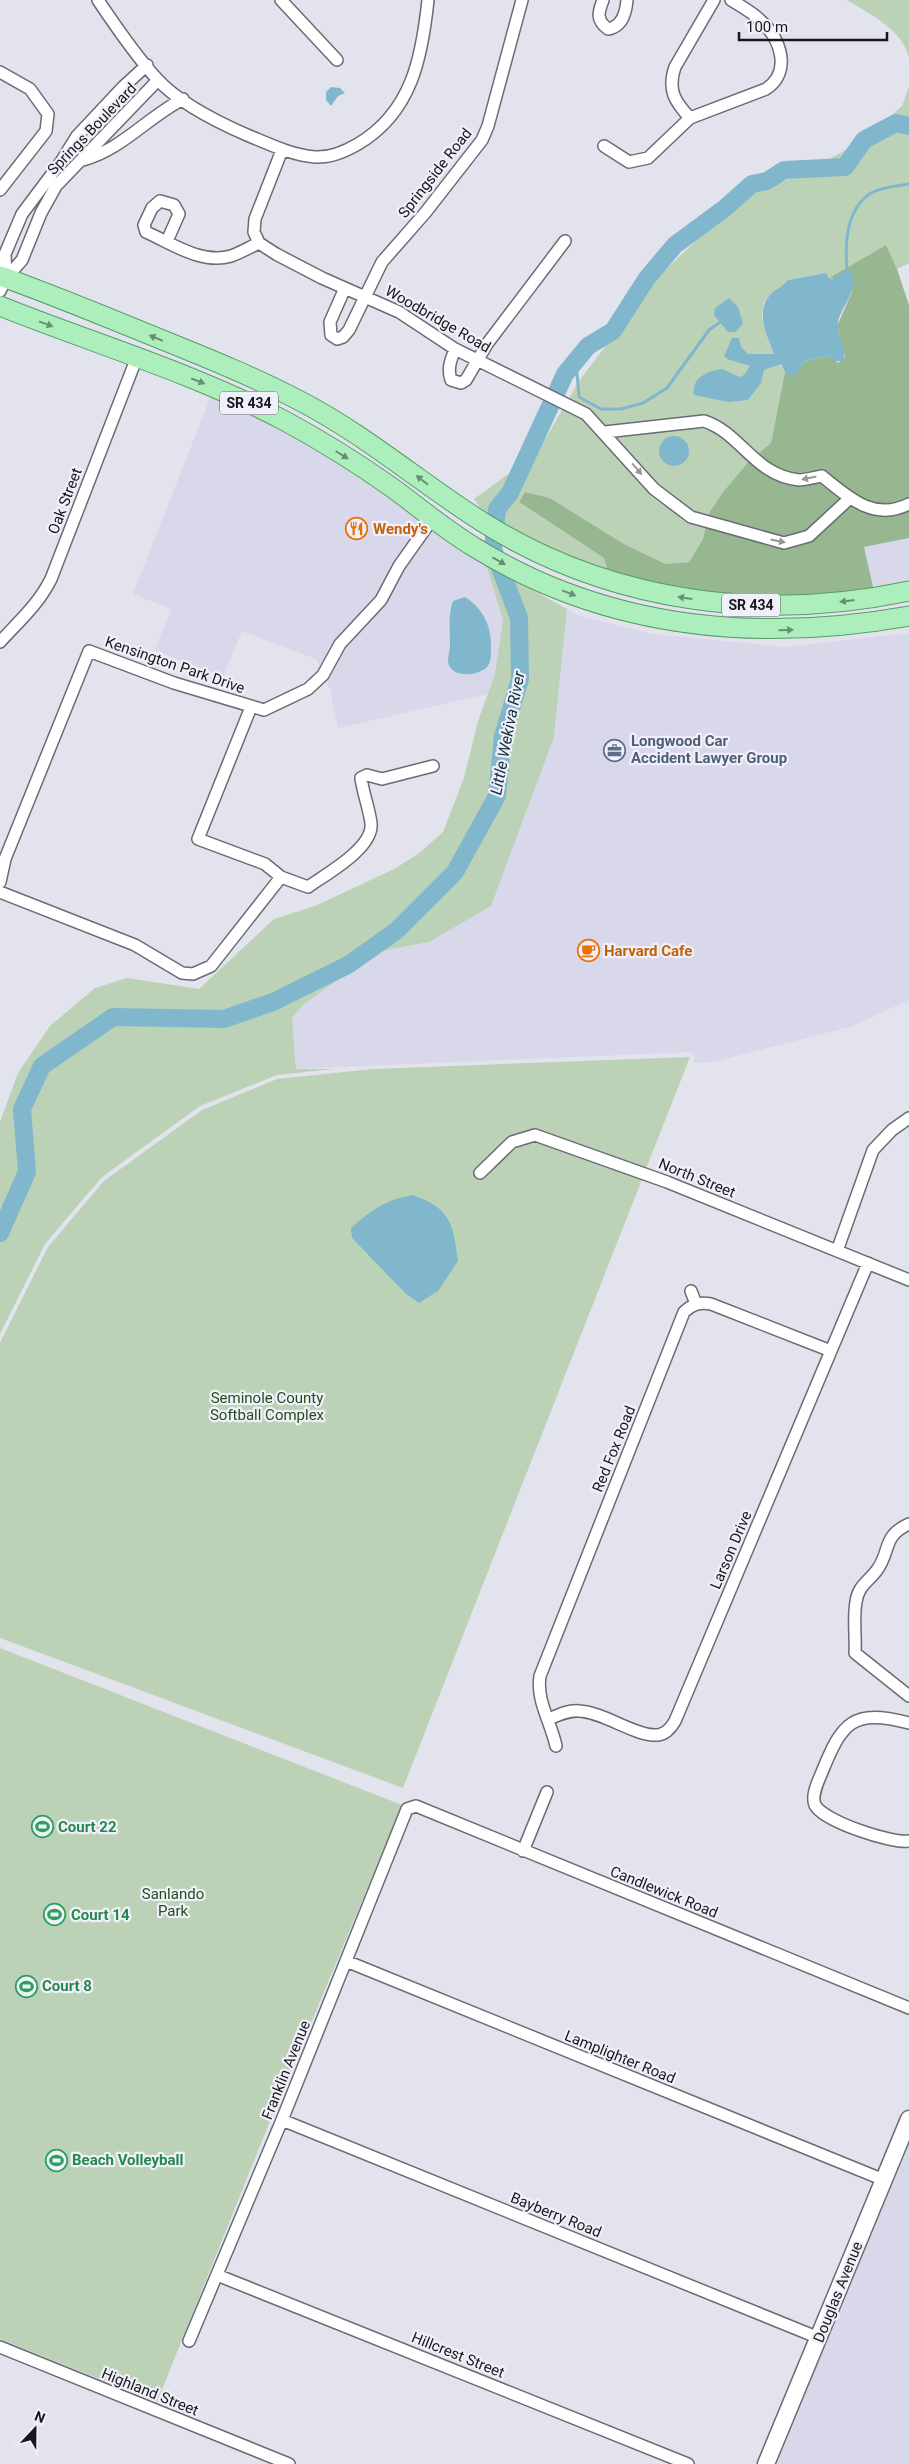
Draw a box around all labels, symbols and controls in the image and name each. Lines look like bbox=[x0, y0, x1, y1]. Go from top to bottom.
scale bar bbox=[739, 10, 886, 42]
text: 100 m bbox=[746, 18, 788, 36]
street label: Springs Boulevard bbox=[44, 79, 140, 179]
street label: Springside Road bbox=[394, 125, 476, 221]
street label: Woodbridge Road bbox=[382, 282, 494, 356]
one-way arrow bbox=[38, 320, 53, 328]
one-way arrow bbox=[149, 333, 163, 341]
one-way arrow bbox=[191, 377, 205, 385]
road number: SR 434 bbox=[220, 392, 278, 414]
one-way arrow bbox=[335, 450, 349, 459]
one-way arrow bbox=[631, 462, 643, 474]
street label: Oak Street bbox=[44, 465, 86, 537]
one-way arrow bbox=[416, 474, 429, 485]
one-way arrow bbox=[801, 474, 817, 482]
restaurant icon: Wendy's bbox=[345, 517, 369, 541]
place label: Wendy's bbox=[373, 520, 428, 538]
one-way arrow bbox=[770, 537, 785, 545]
one-way arrow bbox=[492, 557, 506, 565]
one-way arrow bbox=[562, 590, 577, 597]
one-way arrow bbox=[677, 594, 693, 602]
road number: SR 434 bbox=[722, 594, 780, 616]
one-way arrow bbox=[839, 597, 855, 605]
one-way arrow bbox=[778, 626, 794, 634]
street label: Kensington Park Drive bbox=[103, 633, 247, 697]
water label: Little Wekiva River bbox=[486, 669, 529, 797]
place label: Longwood Car Accident Lawyer Group bbox=[631, 732, 787, 767]
office icon: Longwood Car Accident Lawyer Group bbox=[603, 738, 627, 762]
cafe icon: Harvard Cafe bbox=[576, 939, 600, 963]
place label: Harvard Cafe bbox=[604, 942, 692, 960]
street label: North Street bbox=[656, 1154, 738, 1202]
park label: Seminole County Softball Complex bbox=[210, 1389, 325, 1424]
street label: Red Fox Road bbox=[589, 1403, 639, 1495]
street label: Larson Drive bbox=[706, 1508, 756, 1592]
sports icon: Court 22 bbox=[30, 1815, 54, 1839]
place label: Court 22 bbox=[58, 1818, 117, 1836]
street label: Candlewick Road bbox=[607, 1862, 721, 1922]
park label: Sanlando Park bbox=[142, 1885, 204, 1920]
sports icon: Court 14 bbox=[43, 1903, 67, 1927]
place label: Court 14 bbox=[71, 1906, 130, 1924]
sports icon: Court 8 bbox=[14, 1974, 38, 1998]
place label: Court 8 bbox=[42, 1977, 92, 1995]
street label: Franklin Avenue bbox=[258, 2018, 314, 2122]
street label: Lamplighter Road bbox=[562, 2027, 678, 2087]
sports icon: Beach Volleyball bbox=[44, 2148, 68, 2172]
place label: Beach Volleyball bbox=[72, 2151, 184, 2169]
street label: Bayberry Road bbox=[508, 2189, 604, 2241]
street label: Douglas Avenue bbox=[810, 2239, 866, 2345]
street label: Hillcrest Street bbox=[409, 2328, 507, 2382]
street label: Highland Street bbox=[99, 2364, 201, 2420]
north arrow bbox=[10, 2404, 60, 2454]
text: N bbox=[32, 2408, 47, 2426]

